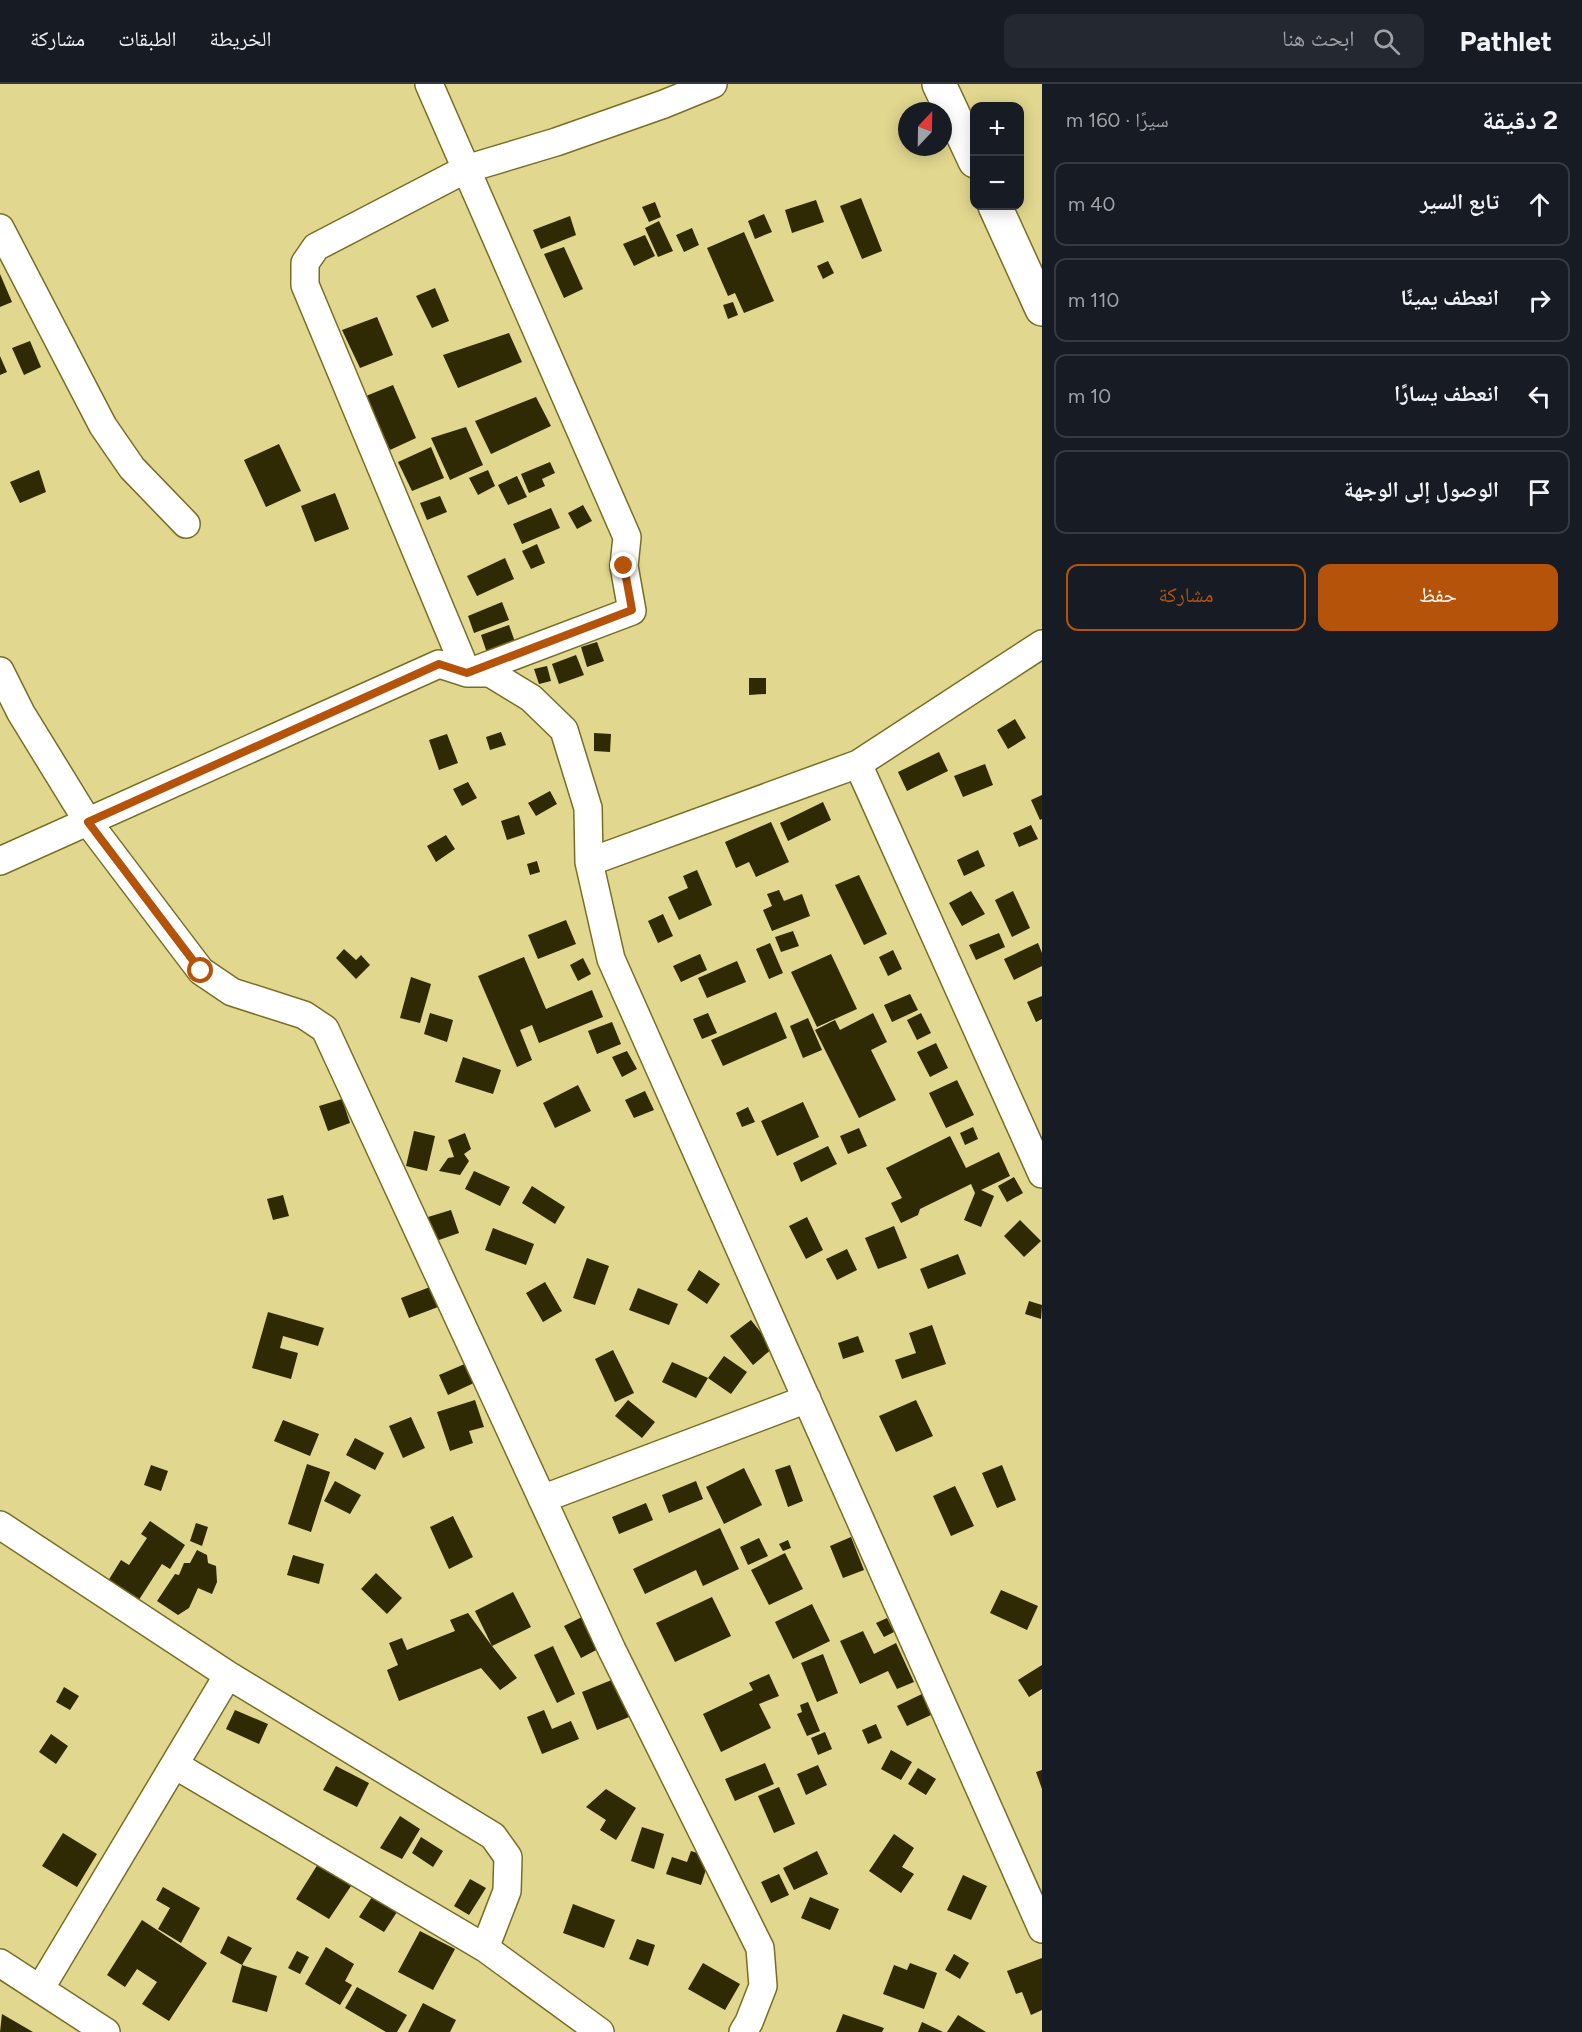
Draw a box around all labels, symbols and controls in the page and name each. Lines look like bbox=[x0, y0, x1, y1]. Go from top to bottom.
search box bbox=[1004, 14, 1424, 68]
text: Pathlet bbox=[1460, 24, 1552, 58]
text: ابحث هنا bbox=[1282, 25, 1355, 52]
icon: search bbox=[1370, 25, 1403, 58]
text: مشاركة bbox=[30, 26, 85, 51]
text: الطبقات bbox=[118, 26, 177, 51]
text: الخريطة bbox=[210, 26, 271, 51]
north arrow bbox=[898, 102, 952, 156]
map controls bbox=[970, 102, 1024, 210]
button: + bbox=[970, 102, 1024, 156]
text: 2 دقيقة bbox=[1482, 104, 1558, 136]
text: سيرًا · 160 m bbox=[1066, 108, 1169, 132]
button: − bbox=[970, 156, 1024, 210]
text: تابع السير bbox=[1420, 188, 1499, 215]
icon: ahead bbox=[1523, 188, 1556, 221]
text: 40 m bbox=[1068, 192, 1115, 216]
text: انعطف يمينًا bbox=[1400, 284, 1499, 311]
icon: right bbox=[1523, 284, 1556, 317]
text: 110 m bbox=[1068, 288, 1119, 312]
text: انعطف يسارًا bbox=[1394, 380, 1499, 407]
icon: left bbox=[1523, 380, 1556, 413]
text: 10 m bbox=[1068, 384, 1111, 408]
text: الوصول إلى الوجهة bbox=[1344, 476, 1499, 503]
icon: arrive bbox=[1523, 476, 1556, 509]
route end bbox=[610, 552, 636, 578]
button: مشاركة bbox=[1066, 564, 1306, 631]
button: حفظ bbox=[1318, 564, 1558, 631]
route start bbox=[187, 957, 213, 983]

